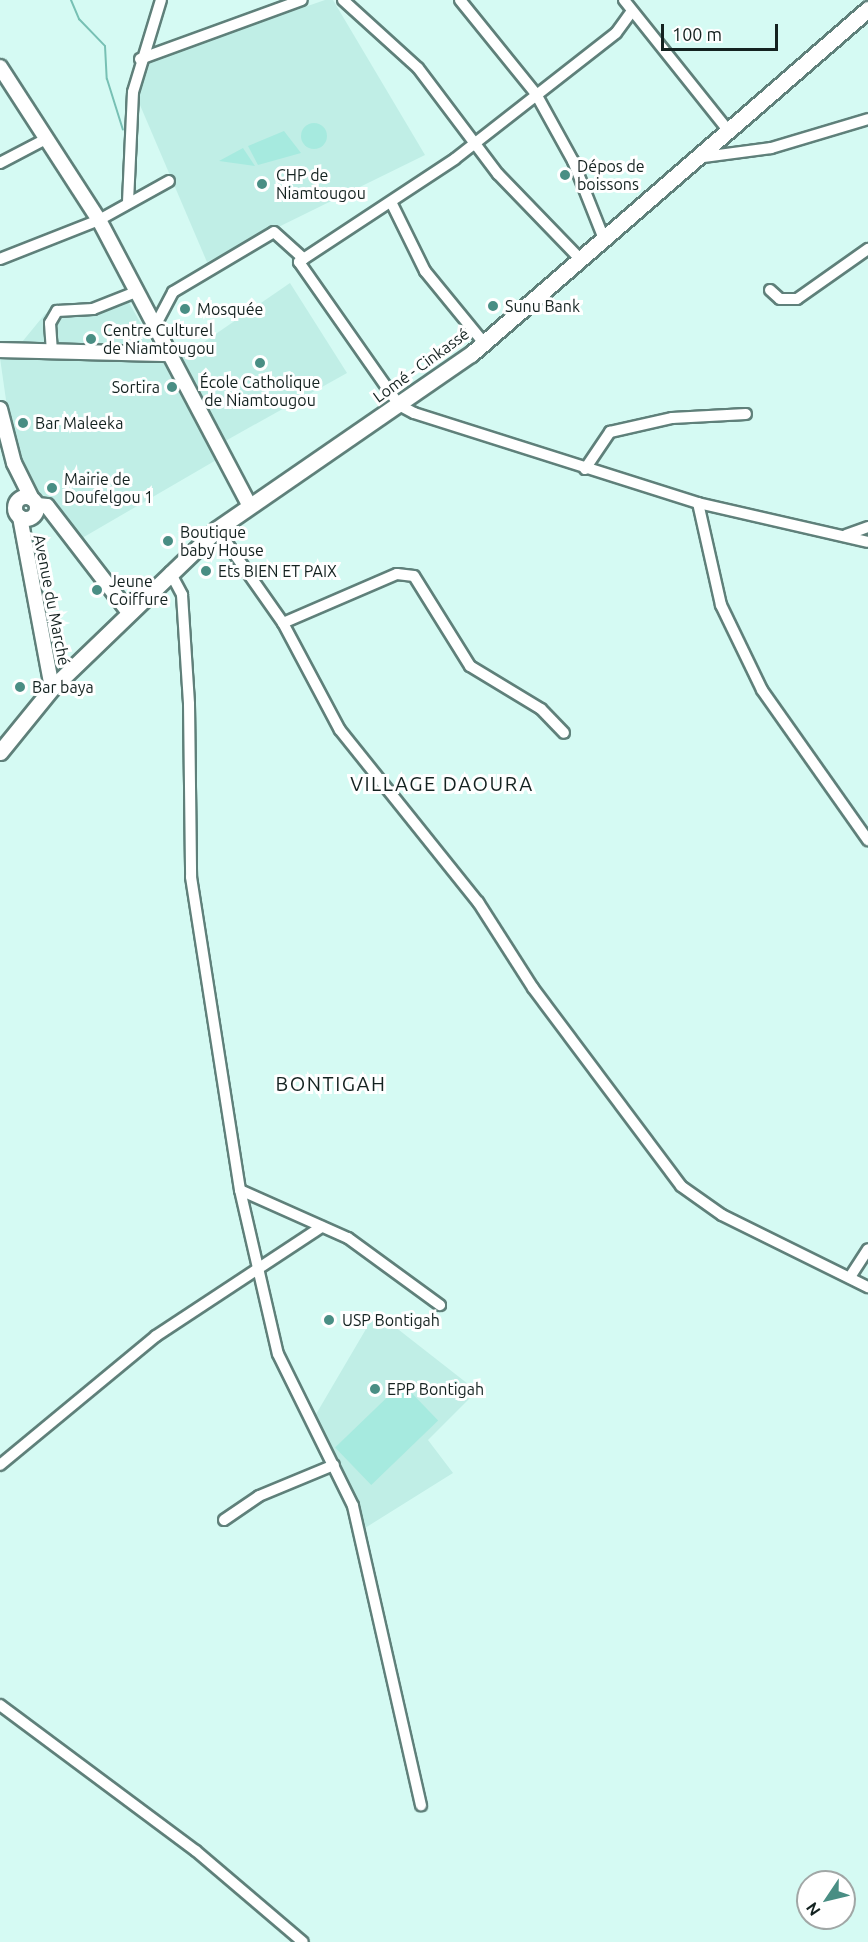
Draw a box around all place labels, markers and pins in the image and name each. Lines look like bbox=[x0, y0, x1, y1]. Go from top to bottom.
place label: Dépos de boissons bbox=[577, 156, 645, 194]
place label: CHP de Niamtougou bbox=[276, 165, 366, 203]
marker: Dépos de boissons bbox=[558, 168, 572, 182]
marker: CHP de Niamtougou bbox=[253, 175, 271, 193]
place label: Sunu Bank bbox=[505, 296, 580, 316]
place label: Mosquée bbox=[197, 299, 263, 319]
marker: Sunu Bank bbox=[486, 299, 500, 313]
marker: Mosquée bbox=[178, 302, 192, 316]
place label: Centre Culturel de Niamtougou bbox=[103, 320, 215, 358]
marker: Centre Culturel de Niamtougou bbox=[84, 332, 98, 346]
marker: École Catholique de Niamtougou bbox=[253, 356, 267, 370]
place label: École Catholique de Niamtougou bbox=[200, 372, 320, 410]
place label: Sortira bbox=[112, 377, 160, 397]
marker: Sortira bbox=[165, 380, 179, 394]
place label: Bar Maleeka bbox=[35, 413, 123, 433]
marker: Bar Maleeka bbox=[16, 416, 30, 430]
place label: Mairie de Doufelgou 1 bbox=[64, 469, 153, 507]
marker: Mairie de Doufelgou 1 bbox=[45, 481, 59, 495]
place label: Boutique baby House bbox=[180, 522, 264, 560]
marker: Boutique baby House bbox=[161, 534, 175, 548]
place label: Ets BIEN ET PAIX bbox=[218, 561, 337, 581]
marker: Ets BIEN ET PAIX bbox=[199, 564, 213, 578]
place label: Jeune Coiffure bbox=[109, 571, 168, 609]
marker: Jeune Coiffure bbox=[90, 583, 104, 597]
place label: Bar baya bbox=[32, 677, 94, 697]
marker: Bar baya bbox=[13, 680, 27, 694]
place label: USP Bontigah bbox=[342, 1310, 440, 1330]
marker: USP Bontigah bbox=[320, 1311, 338, 1329]
place label: EPP Bontigah bbox=[387, 1379, 484, 1399]
marker: EPP Bontigah bbox=[368, 1382, 382, 1396]

